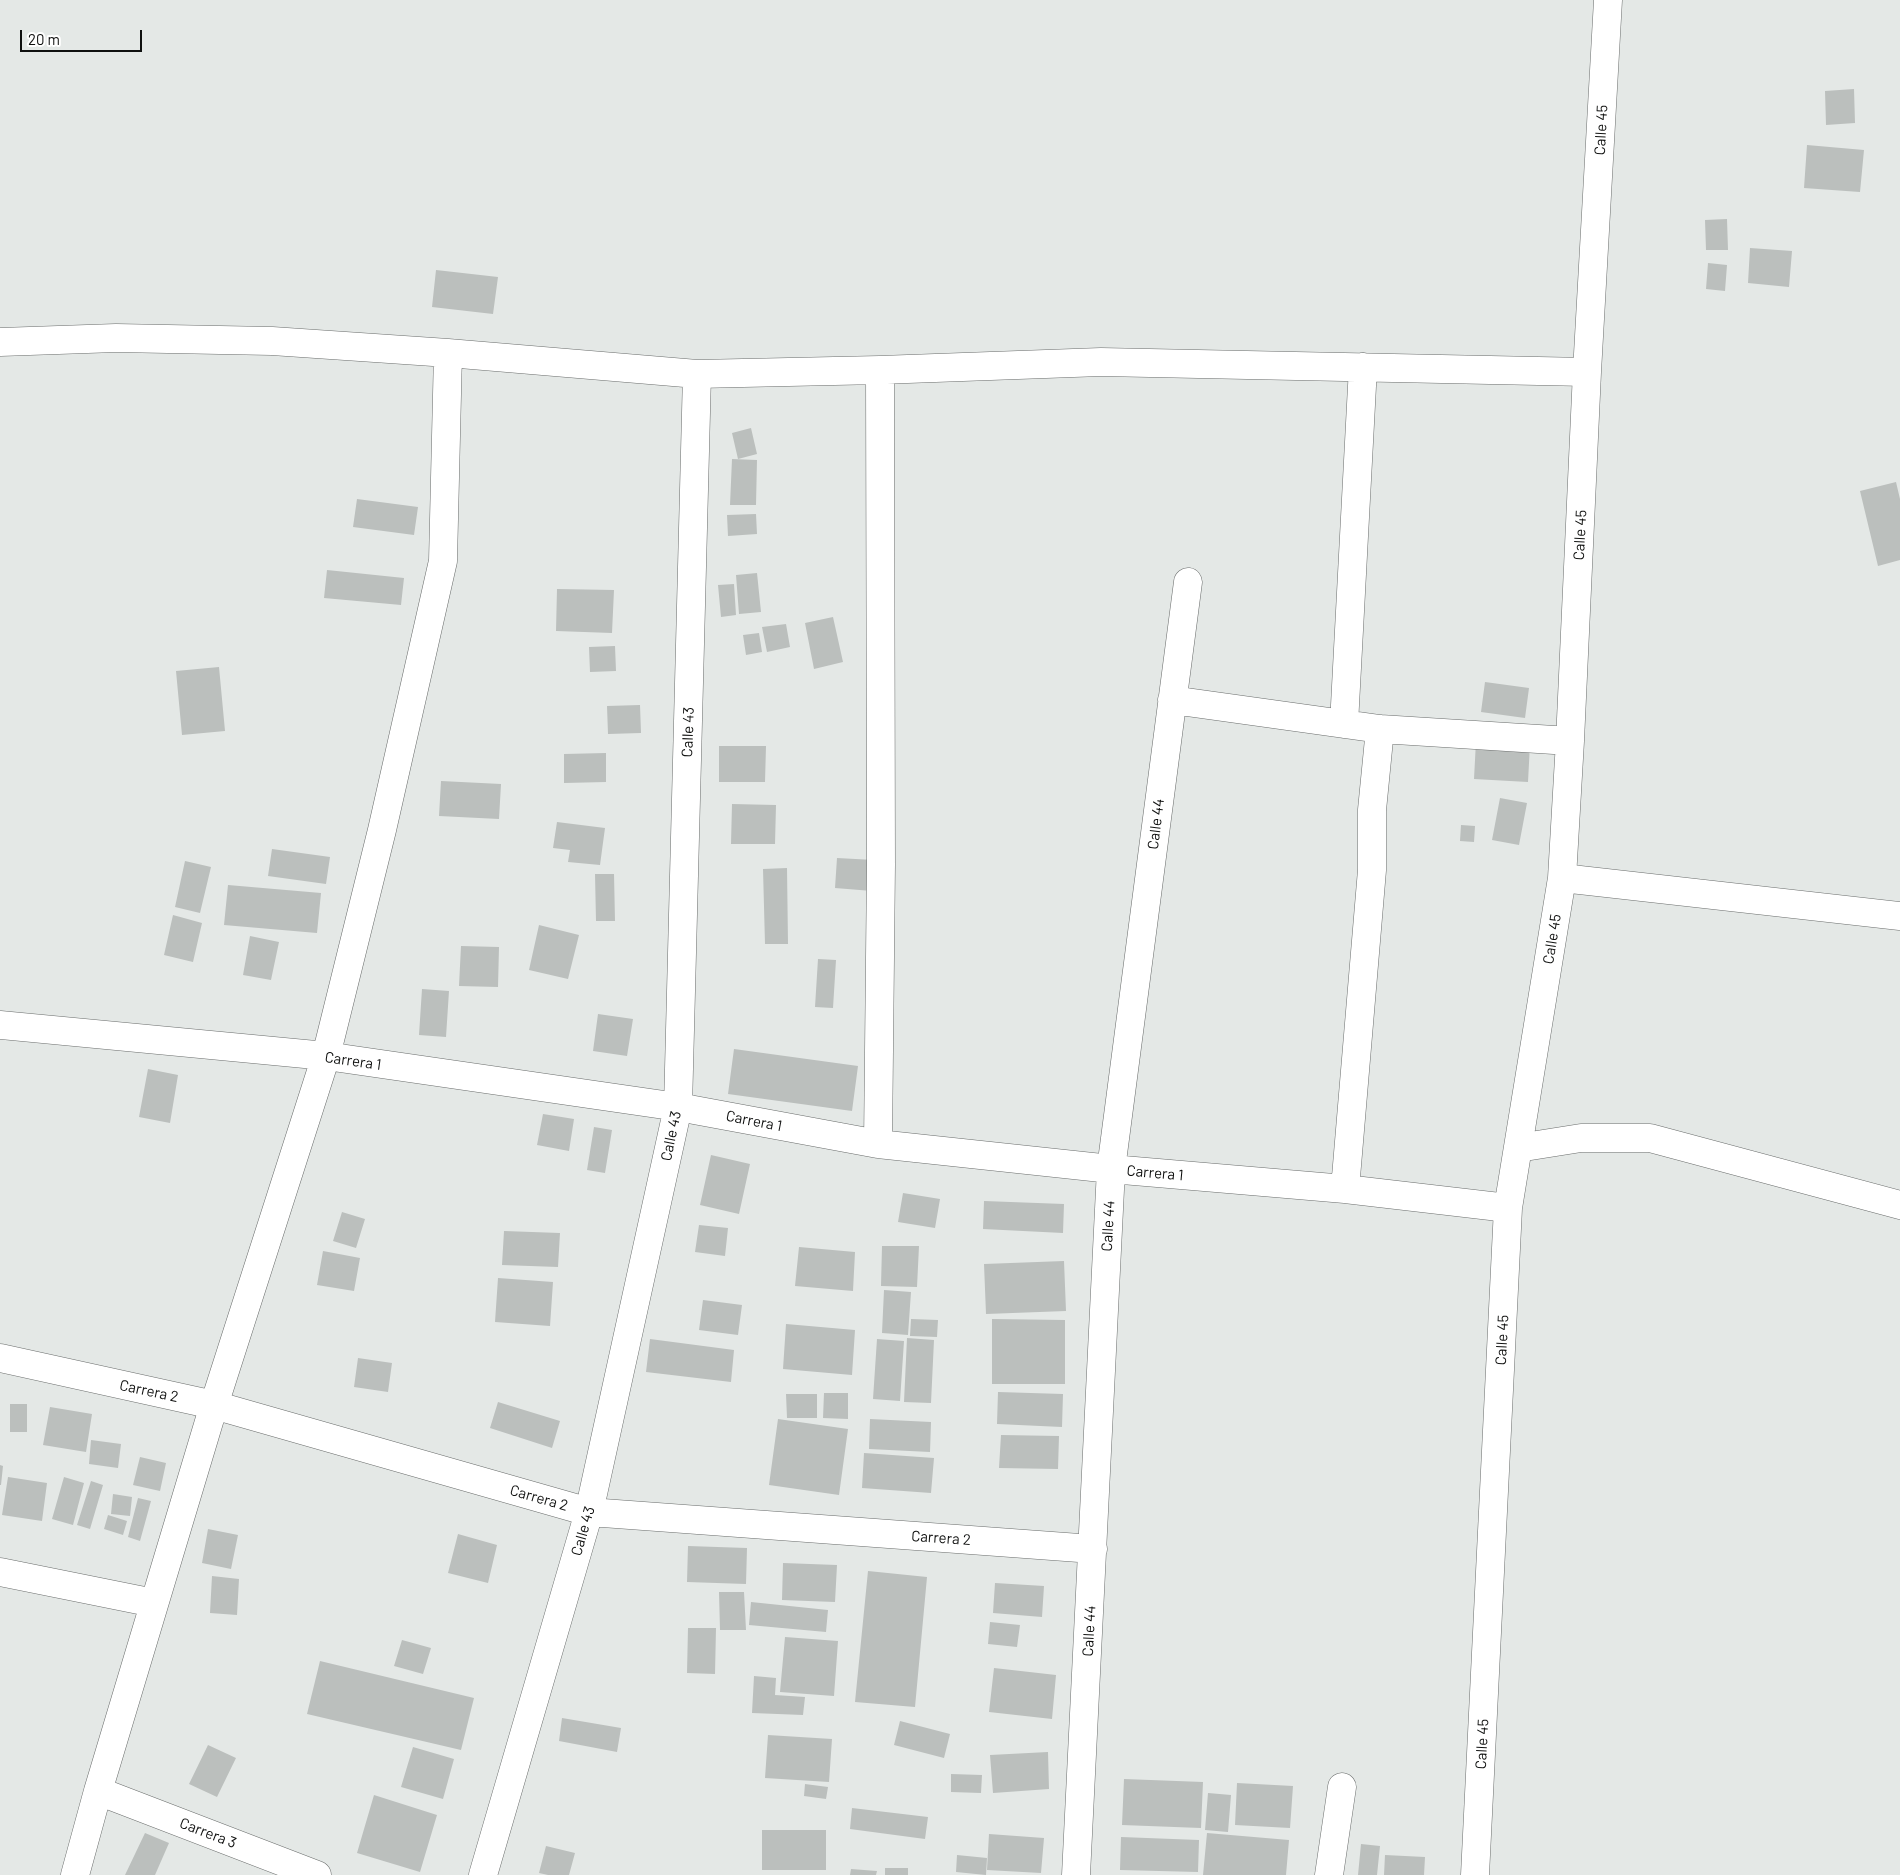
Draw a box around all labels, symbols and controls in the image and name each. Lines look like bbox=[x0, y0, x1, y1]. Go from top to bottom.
scale bar bbox=[22, 20, 145, 52]
text: 20 m bbox=[28, 30, 60, 48]
street label: Calle 45 bbox=[1591, 104, 1611, 156]
street label: Calle 45 bbox=[1570, 509, 1590, 561]
street label: Calle 43 bbox=[678, 706, 698, 758]
street label: Calle 44 bbox=[1144, 798, 1168, 850]
street label: Calle 45 bbox=[1539, 913, 1565, 965]
street label: Carrera 1 bbox=[324, 1048, 382, 1074]
street label: Carrera 1 bbox=[724, 1107, 784, 1135]
street label: Calle 43 bbox=[657, 1109, 685, 1163]
street label: Carrera 1 bbox=[1126, 1162, 1184, 1184]
street label: Calle 44 bbox=[1098, 1200, 1118, 1252]
street label: Calle 45 bbox=[1492, 1314, 1512, 1366]
street label: Carrera 2 bbox=[118, 1376, 180, 1406]
street label: Carrera 2 bbox=[508, 1481, 570, 1515]
street label: Calle 43 bbox=[567, 1504, 599, 1558]
street label: Carrera 2 bbox=[911, 1527, 971, 1549]
street label: Calle 44 bbox=[1079, 1605, 1099, 1657]
street label: Calle 45 bbox=[1472, 1718, 1492, 1770]
street label: Carrera 3 bbox=[177, 1814, 239, 1852]

